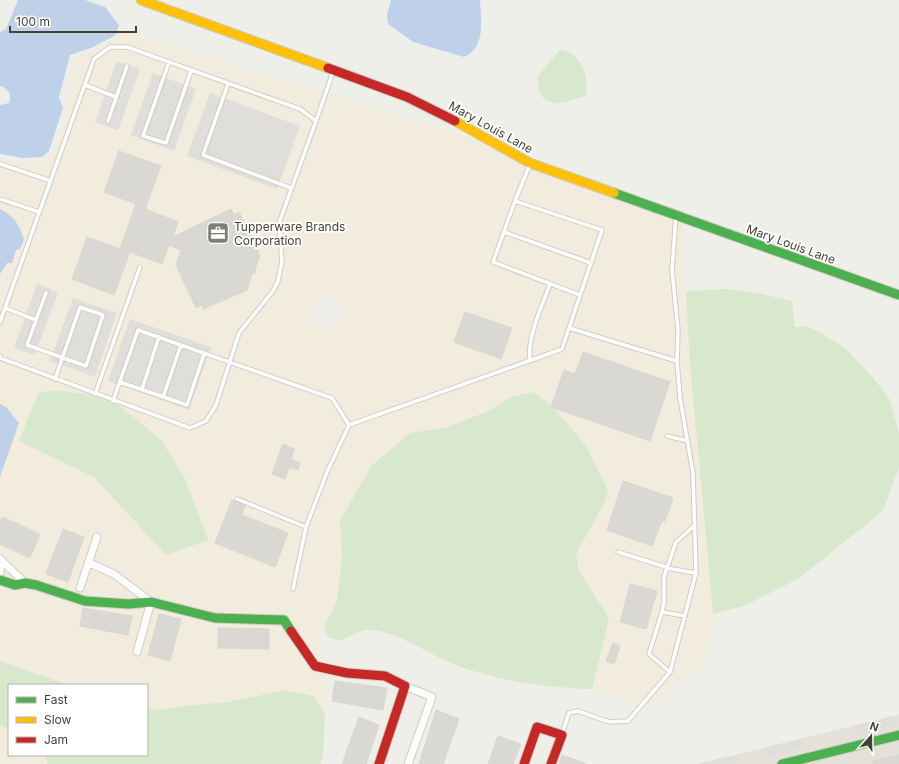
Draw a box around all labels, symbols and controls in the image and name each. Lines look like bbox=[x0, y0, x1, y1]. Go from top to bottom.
scale bar bbox=[10, 8, 136, 34]
text: 100 m bbox=[16, 14, 50, 29]
street label: Mary Louis Lane bbox=[446, 98, 536, 156]
place label: Tupperware Brands Corporation bbox=[234, 219, 345, 248]
office icon: Tupperware Brands Corporation bbox=[205, 220, 231, 246]
street label: Mary Louis Lane bbox=[744, 221, 838, 267]
legend bbox=[8, 684, 148, 756]
text: Fast bbox=[44, 692, 68, 707]
text: Slow bbox=[44, 712, 72, 727]
north arrow bbox=[851, 716, 891, 756]
text: N bbox=[868, 719, 881, 735]
text: Jam bbox=[44, 732, 68, 747]

